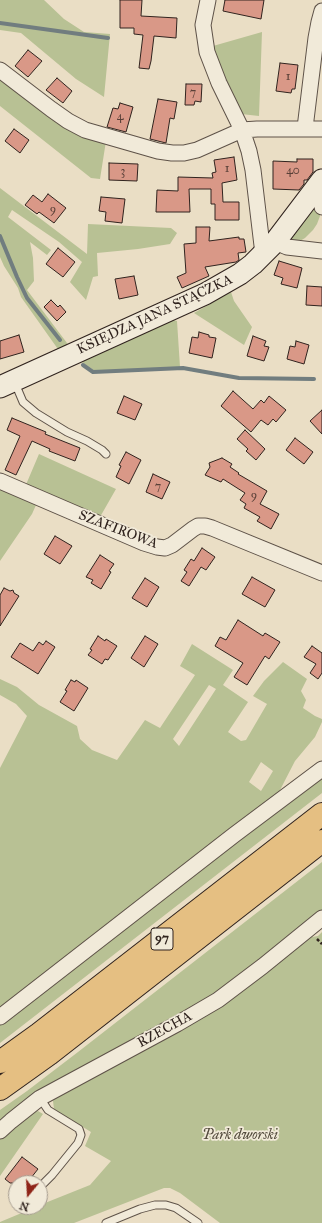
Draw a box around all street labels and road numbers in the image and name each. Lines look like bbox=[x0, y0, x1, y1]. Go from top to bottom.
street label: KSIĘDZA JANA STĄCZKA bbox=[75, 272, 235, 358]
street label: SZAFIROWA bbox=[76, 507, 160, 553]
road number: 97 bbox=[151, 928, 173, 950]
street label: RZECHA bbox=[135, 1008, 195, 1052]

